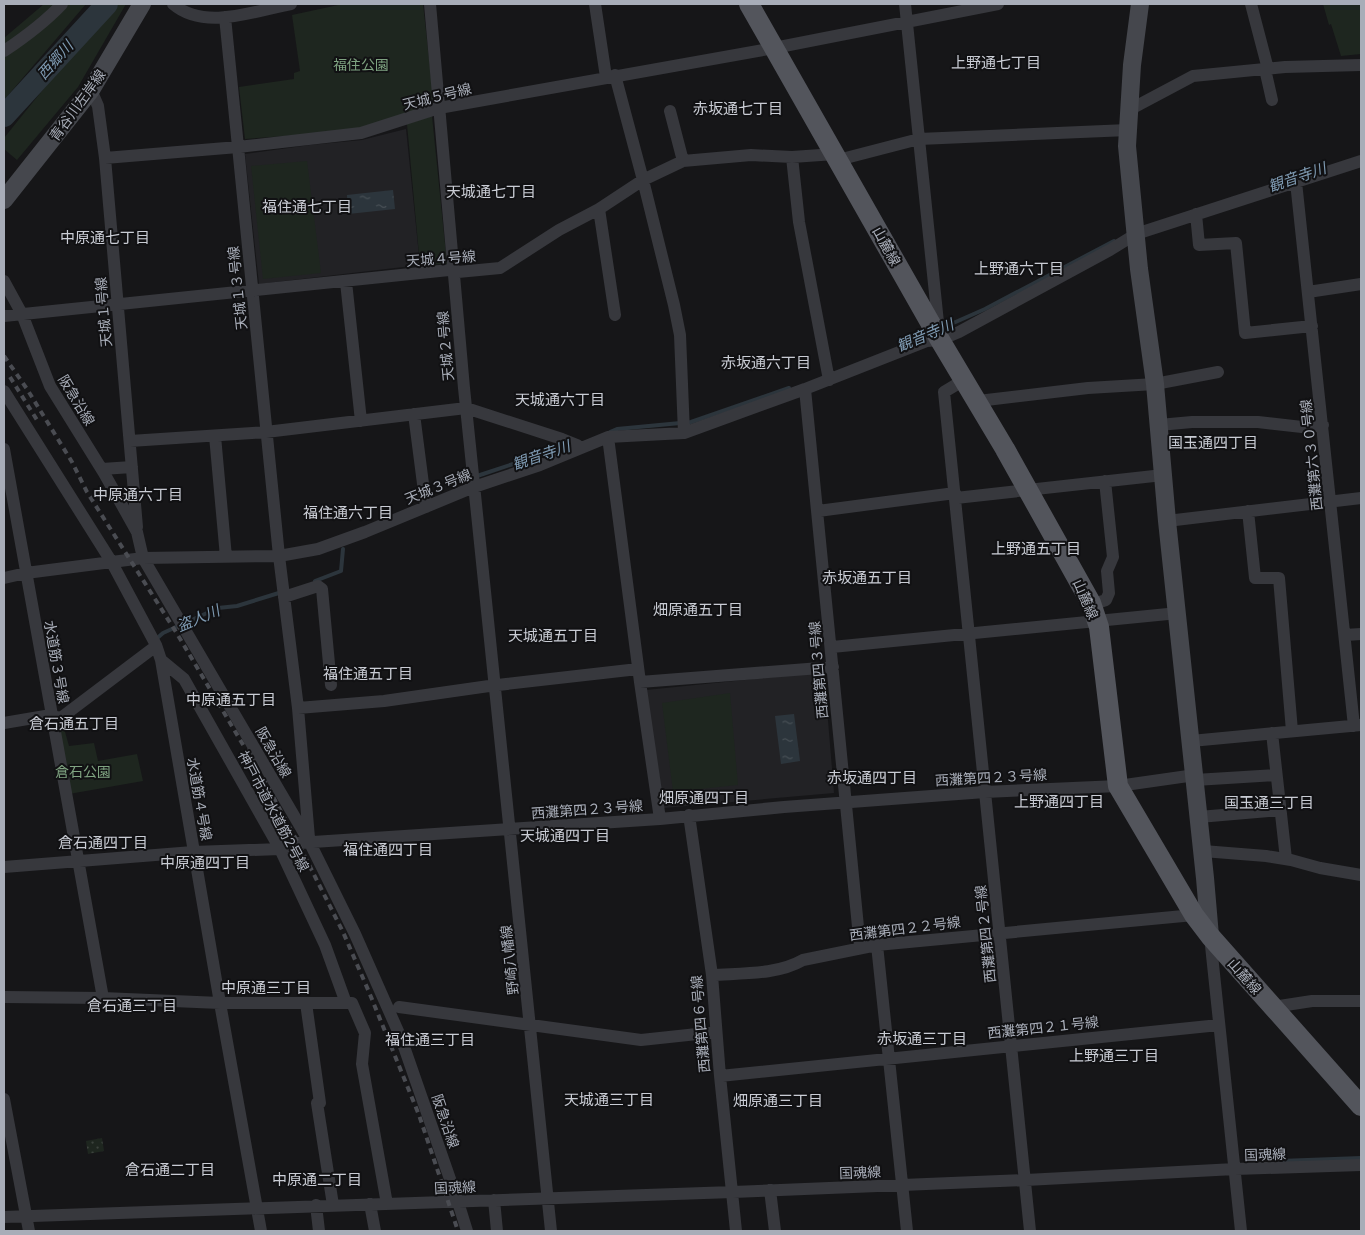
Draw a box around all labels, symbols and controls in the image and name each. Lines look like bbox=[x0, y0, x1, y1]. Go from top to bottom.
water label: 西郷川 bbox=[33, 35, 78, 83]
district label: 上野通七丁目 bbox=[951, 53, 1041, 72]
park label: 福住公園 bbox=[333, 56, 389, 73]
street label: 青谷川左岸線 bbox=[45, 66, 109, 144]
street label: 天城５号線 bbox=[401, 79, 473, 113]
district label: 赤坂通七丁目 bbox=[693, 99, 783, 118]
water label: 観音寺川 bbox=[1266, 158, 1330, 196]
district label: 天城通七丁目 bbox=[446, 182, 536, 201]
district label: 福住通七丁目 bbox=[262, 197, 352, 216]
street label: 山麓線 bbox=[869, 224, 905, 268]
district label: 中原通七丁目 bbox=[60, 228, 150, 247]
street label: 天城１３号線 bbox=[224, 245, 250, 331]
street label: 天城４号線 bbox=[405, 247, 477, 269]
district label: 上野通六丁目 bbox=[974, 259, 1064, 278]
street label: 天城１号線 bbox=[91, 276, 115, 348]
street label: 天城２号線 bbox=[433, 310, 457, 382]
water label: 観音寺川 bbox=[894, 314, 958, 355]
district label: 赤坂通六丁目 bbox=[721, 353, 811, 372]
street label: 阪急沿線 bbox=[55, 372, 99, 428]
district label: 天城通六丁目 bbox=[515, 390, 605, 409]
street label: 西灘第六３０号線 bbox=[1297, 398, 1325, 512]
district label: 国玉通四丁目 bbox=[1168, 433, 1258, 452]
water label: 観音寺川 bbox=[510, 436, 574, 474]
street label: 天城３号線 bbox=[402, 465, 474, 507]
district label: 中原通六丁目 bbox=[93, 485, 183, 504]
district label: 福住通六丁目 bbox=[303, 503, 393, 522]
district label: 上野通五丁目 bbox=[991, 539, 1081, 558]
district label: 赤坂通五丁目 bbox=[822, 568, 912, 587]
street label: 山麓線 bbox=[1070, 576, 1102, 622]
water label: 盗人川 bbox=[174, 600, 224, 636]
district label: 畑原通五丁目 bbox=[653, 600, 743, 619]
street label: 水道筋３号線 bbox=[41, 619, 73, 705]
street label: 西灘第四３号線 bbox=[805, 620, 831, 720]
district label: 天城通五丁目 bbox=[508, 626, 598, 645]
district label: 福住通五丁目 bbox=[323, 664, 413, 683]
district label: 中原通五丁目 bbox=[186, 690, 276, 709]
district label: 倉石通五丁目 bbox=[29, 714, 119, 733]
street label: 阪急沿線 bbox=[253, 724, 295, 780]
street label: 神戸市道水道筋2号線 bbox=[235, 748, 313, 874]
street label: 水道筋４号線 bbox=[184, 756, 216, 842]
park label: 倉石公園 bbox=[55, 763, 111, 780]
street label: 西灘第四２３号線 bbox=[935, 766, 1047, 788]
district label: 赤坂通四丁目 bbox=[827, 768, 917, 787]
district label: 畑原通四丁目 bbox=[659, 788, 749, 807]
district label: 上野通四丁目 bbox=[1014, 792, 1104, 811]
district label: 国玉通三丁目 bbox=[1224, 793, 1314, 812]
street label: 西灘第四２３号線 bbox=[531, 797, 643, 821]
district label: 天城通四丁目 bbox=[520, 826, 610, 845]
district label: 倉石通四丁目 bbox=[58, 833, 148, 852]
district label: 福住通四丁目 bbox=[343, 840, 433, 859]
district label: 中原通四丁目 bbox=[160, 853, 250, 872]
street label: 西灘第四２号線 bbox=[971, 884, 999, 984]
street label: 西灘第四２２号線 bbox=[848, 913, 962, 943]
street label: 野崎八幡線 bbox=[497, 924, 521, 996]
street label: 山麓線 bbox=[1225, 955, 1265, 997]
street label: 西灘第四６号線 bbox=[687, 974, 713, 1074]
district label: 中原通三丁目 bbox=[221, 978, 311, 997]
district label: 倉石通三丁目 bbox=[87, 996, 177, 1015]
street label: 西灘第四２１号線 bbox=[986, 1013, 1100, 1041]
district label: 赤坂通三丁目 bbox=[877, 1029, 967, 1048]
district label: 福住通三丁目 bbox=[385, 1030, 475, 1049]
district label: 上野通三丁目 bbox=[1069, 1046, 1159, 1065]
district label: 天城通三丁目 bbox=[564, 1090, 654, 1109]
district label: 畑原通三丁目 bbox=[733, 1091, 823, 1110]
street label: 阪急沿線 bbox=[429, 1092, 463, 1150]
street label: 国魂線 bbox=[1244, 1145, 1286, 1163]
district label: 倉石通二丁目 bbox=[125, 1160, 215, 1179]
street label: 国魂線 bbox=[839, 1163, 881, 1181]
district label: 中原通二丁目 bbox=[272, 1170, 362, 1189]
street label: 国魂線 bbox=[434, 1177, 476, 1197]

